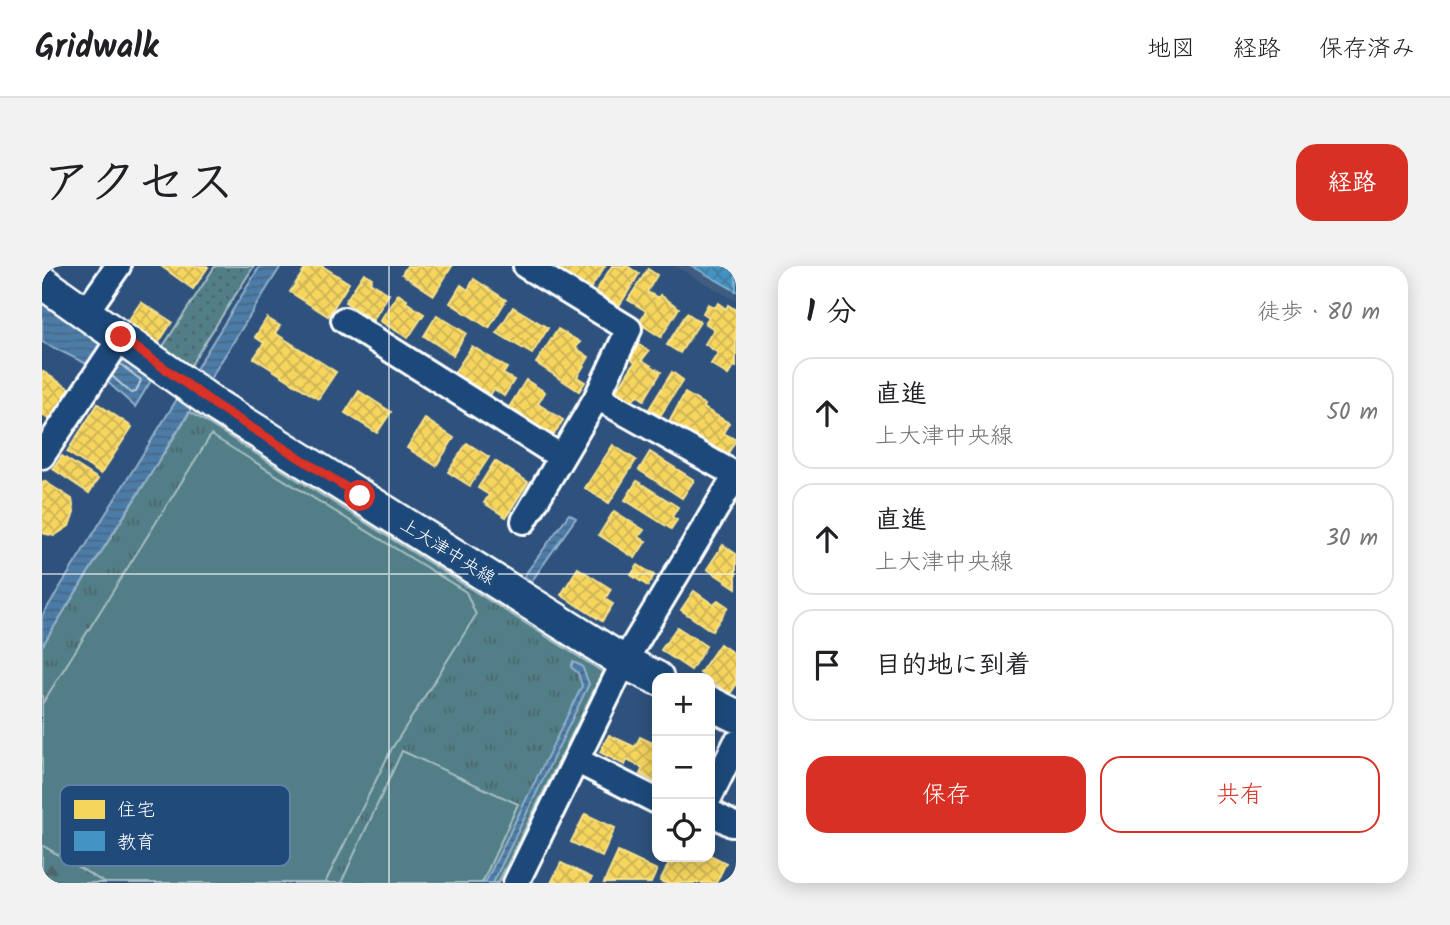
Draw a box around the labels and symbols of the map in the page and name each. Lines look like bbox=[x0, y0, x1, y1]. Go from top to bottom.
route end bbox=[105, 321, 136, 352]
route start bbox=[344, 480, 375, 511]
street label: 上大津中央線 bbox=[394, 511, 501, 593]
legend bbox=[60, 785, 290, 866]
text: 住宅 bbox=[117, 796, 155, 826]
text: 教育 bbox=[117, 828, 155, 858]

